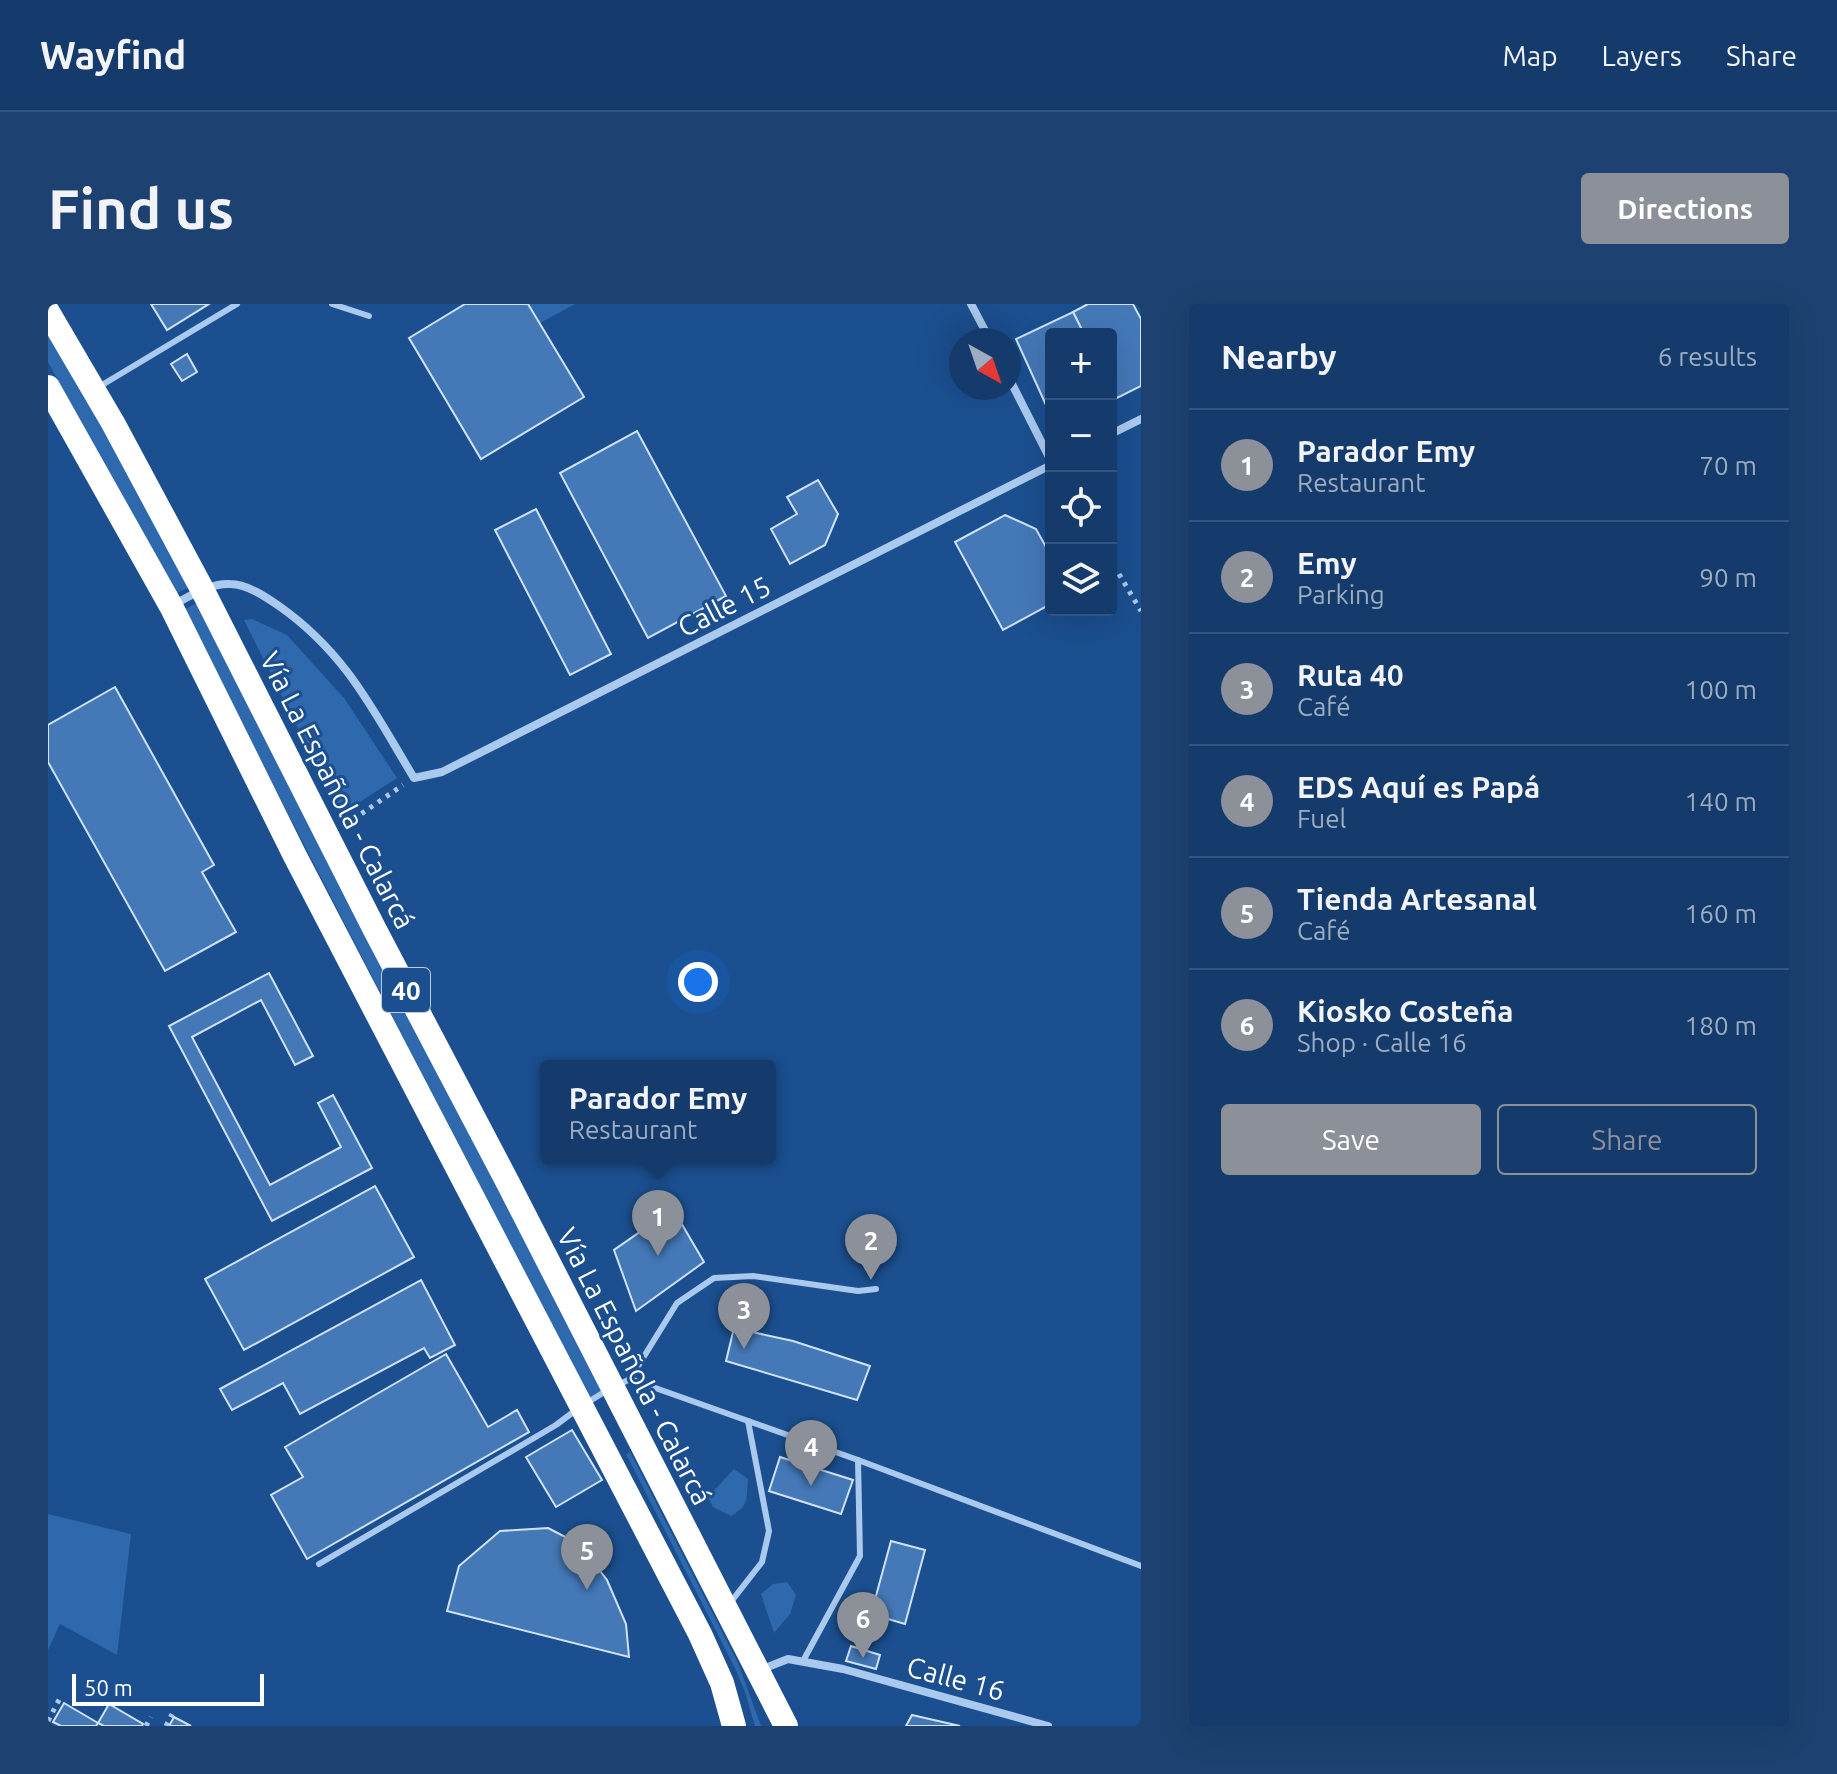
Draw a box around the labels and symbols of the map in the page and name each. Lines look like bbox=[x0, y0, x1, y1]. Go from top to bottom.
north arrow bbox=[949, 328, 1021, 400]
street label: Calle 15 bbox=[673, 570, 775, 642]
street label: Vía La Española - Calarcá bbox=[255, 646, 421, 934]
your location bbox=[678, 962, 718, 1002]
road number: 40 bbox=[382, 968, 430, 1012]
pin: 1 bbox=[632, 1190, 684, 1256]
pin: 2 bbox=[845, 1214, 897, 1280]
street label: Vía La Española - Calarcá bbox=[552, 1222, 718, 1510]
pin: 3 bbox=[718, 1283, 770, 1349]
pin: 4 bbox=[785, 1420, 837, 1486]
pin: 5 bbox=[561, 1524, 613, 1590]
pin: 6 bbox=[837, 1592, 889, 1658]
street label: Calle 16 bbox=[904, 1650, 1008, 1706]
scale bar bbox=[72, 1670, 264, 1706]

